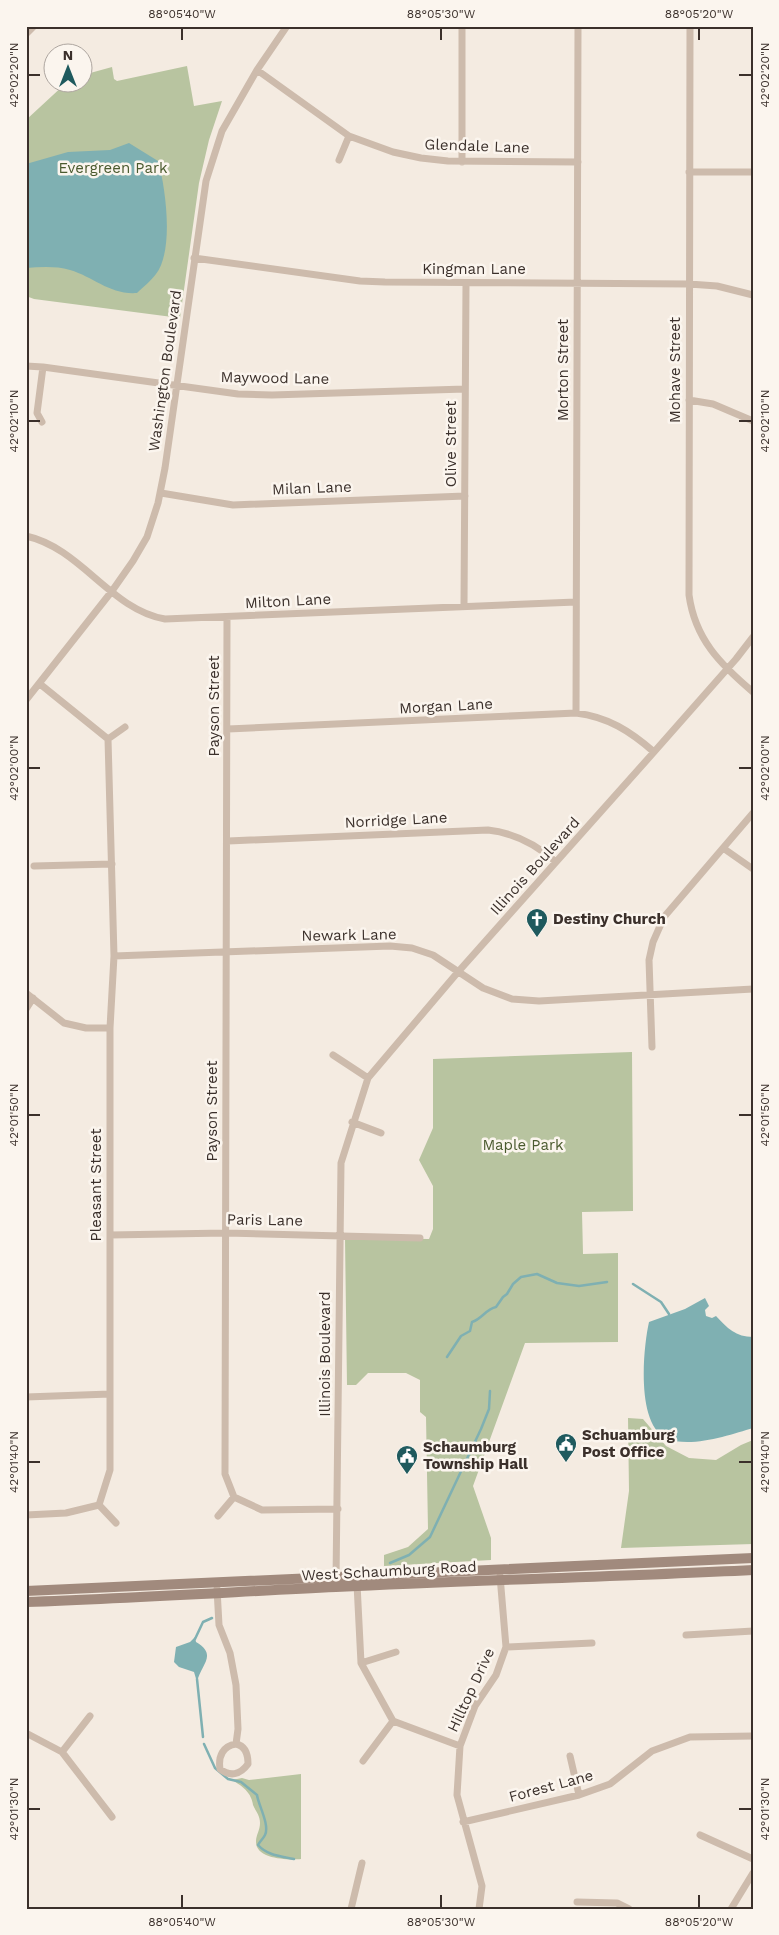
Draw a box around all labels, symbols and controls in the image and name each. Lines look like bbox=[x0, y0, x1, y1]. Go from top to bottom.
text: 88°05'40"W bbox=[148, 7, 216, 21]
text: 88°05'30"W bbox=[407, 7, 476, 21]
text: 88°05'20"W bbox=[665, 7, 734, 21]
text: 42°02'20"N bbox=[7, 42, 21, 108]
north arrow bbox=[42, 42, 92, 92]
text: 42°02'20"N bbox=[758, 42, 772, 108]
text: N bbox=[63, 47, 73, 63]
street label: Glendale Lane bbox=[424, 135, 530, 157]
park label: Evergreen Park bbox=[58, 159, 168, 177]
street label: Kingman Lane bbox=[422, 260, 526, 278]
street label: Washington Boulevard bbox=[145, 289, 185, 453]
street label: Mohave Street bbox=[666, 316, 684, 423]
street label: Morton Street bbox=[554, 318, 572, 421]
street label: Maywood Lane bbox=[220, 368, 330, 388]
text: 42°02'10"N bbox=[7, 390, 21, 452]
text: 42°02'10"N bbox=[758, 390, 772, 452]
street label: Olive Street bbox=[442, 400, 460, 487]
street label: Milan Lane bbox=[272, 478, 352, 498]
street label: Milton Lane bbox=[244, 590, 332, 612]
street label: Payson Street bbox=[205, 655, 223, 757]
street label: Morgan Lane bbox=[399, 695, 493, 717]
text: 42°02'00"N bbox=[7, 735, 21, 801]
text: 42°02'00"N bbox=[758, 735, 772, 801]
street label: Norridge Lane bbox=[344, 808, 448, 832]
street label: Illinois Boulevard bbox=[486, 813, 584, 919]
church icon: Destiny Church bbox=[525, 907, 549, 938]
place label: Destiny Church bbox=[553, 910, 666, 928]
street label: Newark Lane bbox=[301, 925, 397, 945]
street label: Payson Street bbox=[203, 1060, 221, 1162]
text: 42°01'50"N bbox=[7, 1084, 21, 1146]
text: 42°01'50"N bbox=[758, 1084, 772, 1146]
street label: Pleasant Street bbox=[87, 1128, 105, 1242]
park label: Maple Park bbox=[482, 1136, 564, 1154]
street label: Paris Lane bbox=[227, 1210, 303, 1230]
street label: Illinois Boulevard bbox=[316, 1291, 334, 1417]
place label: Schuamburg Post Office bbox=[582, 1426, 676, 1461]
text: 42°01'40"N bbox=[7, 1431, 21, 1493]
text: 42°01'40"N bbox=[758, 1431, 772, 1493]
public building icon: Schuamburg Post Office bbox=[554, 1432, 578, 1463]
place label: Schaumburg Township Hall bbox=[423, 1438, 528, 1473]
public building icon: Schaumburg Township Hall bbox=[395, 1444, 419, 1475]
street label: West Schaumburg Road bbox=[301, 1557, 477, 1585]
street label: Hilltop Drive bbox=[444, 1645, 498, 1735]
street label: Forest Lane bbox=[507, 1766, 595, 1806]
text: 42°01'30"N bbox=[7, 1778, 21, 1840]
text: 42°01'30"N bbox=[758, 1778, 772, 1840]
text: 88°05'40"W bbox=[148, 1915, 216, 1929]
text: 88°05'30"W bbox=[407, 1915, 476, 1929]
text: 88°05'20"W bbox=[665, 1915, 734, 1929]

